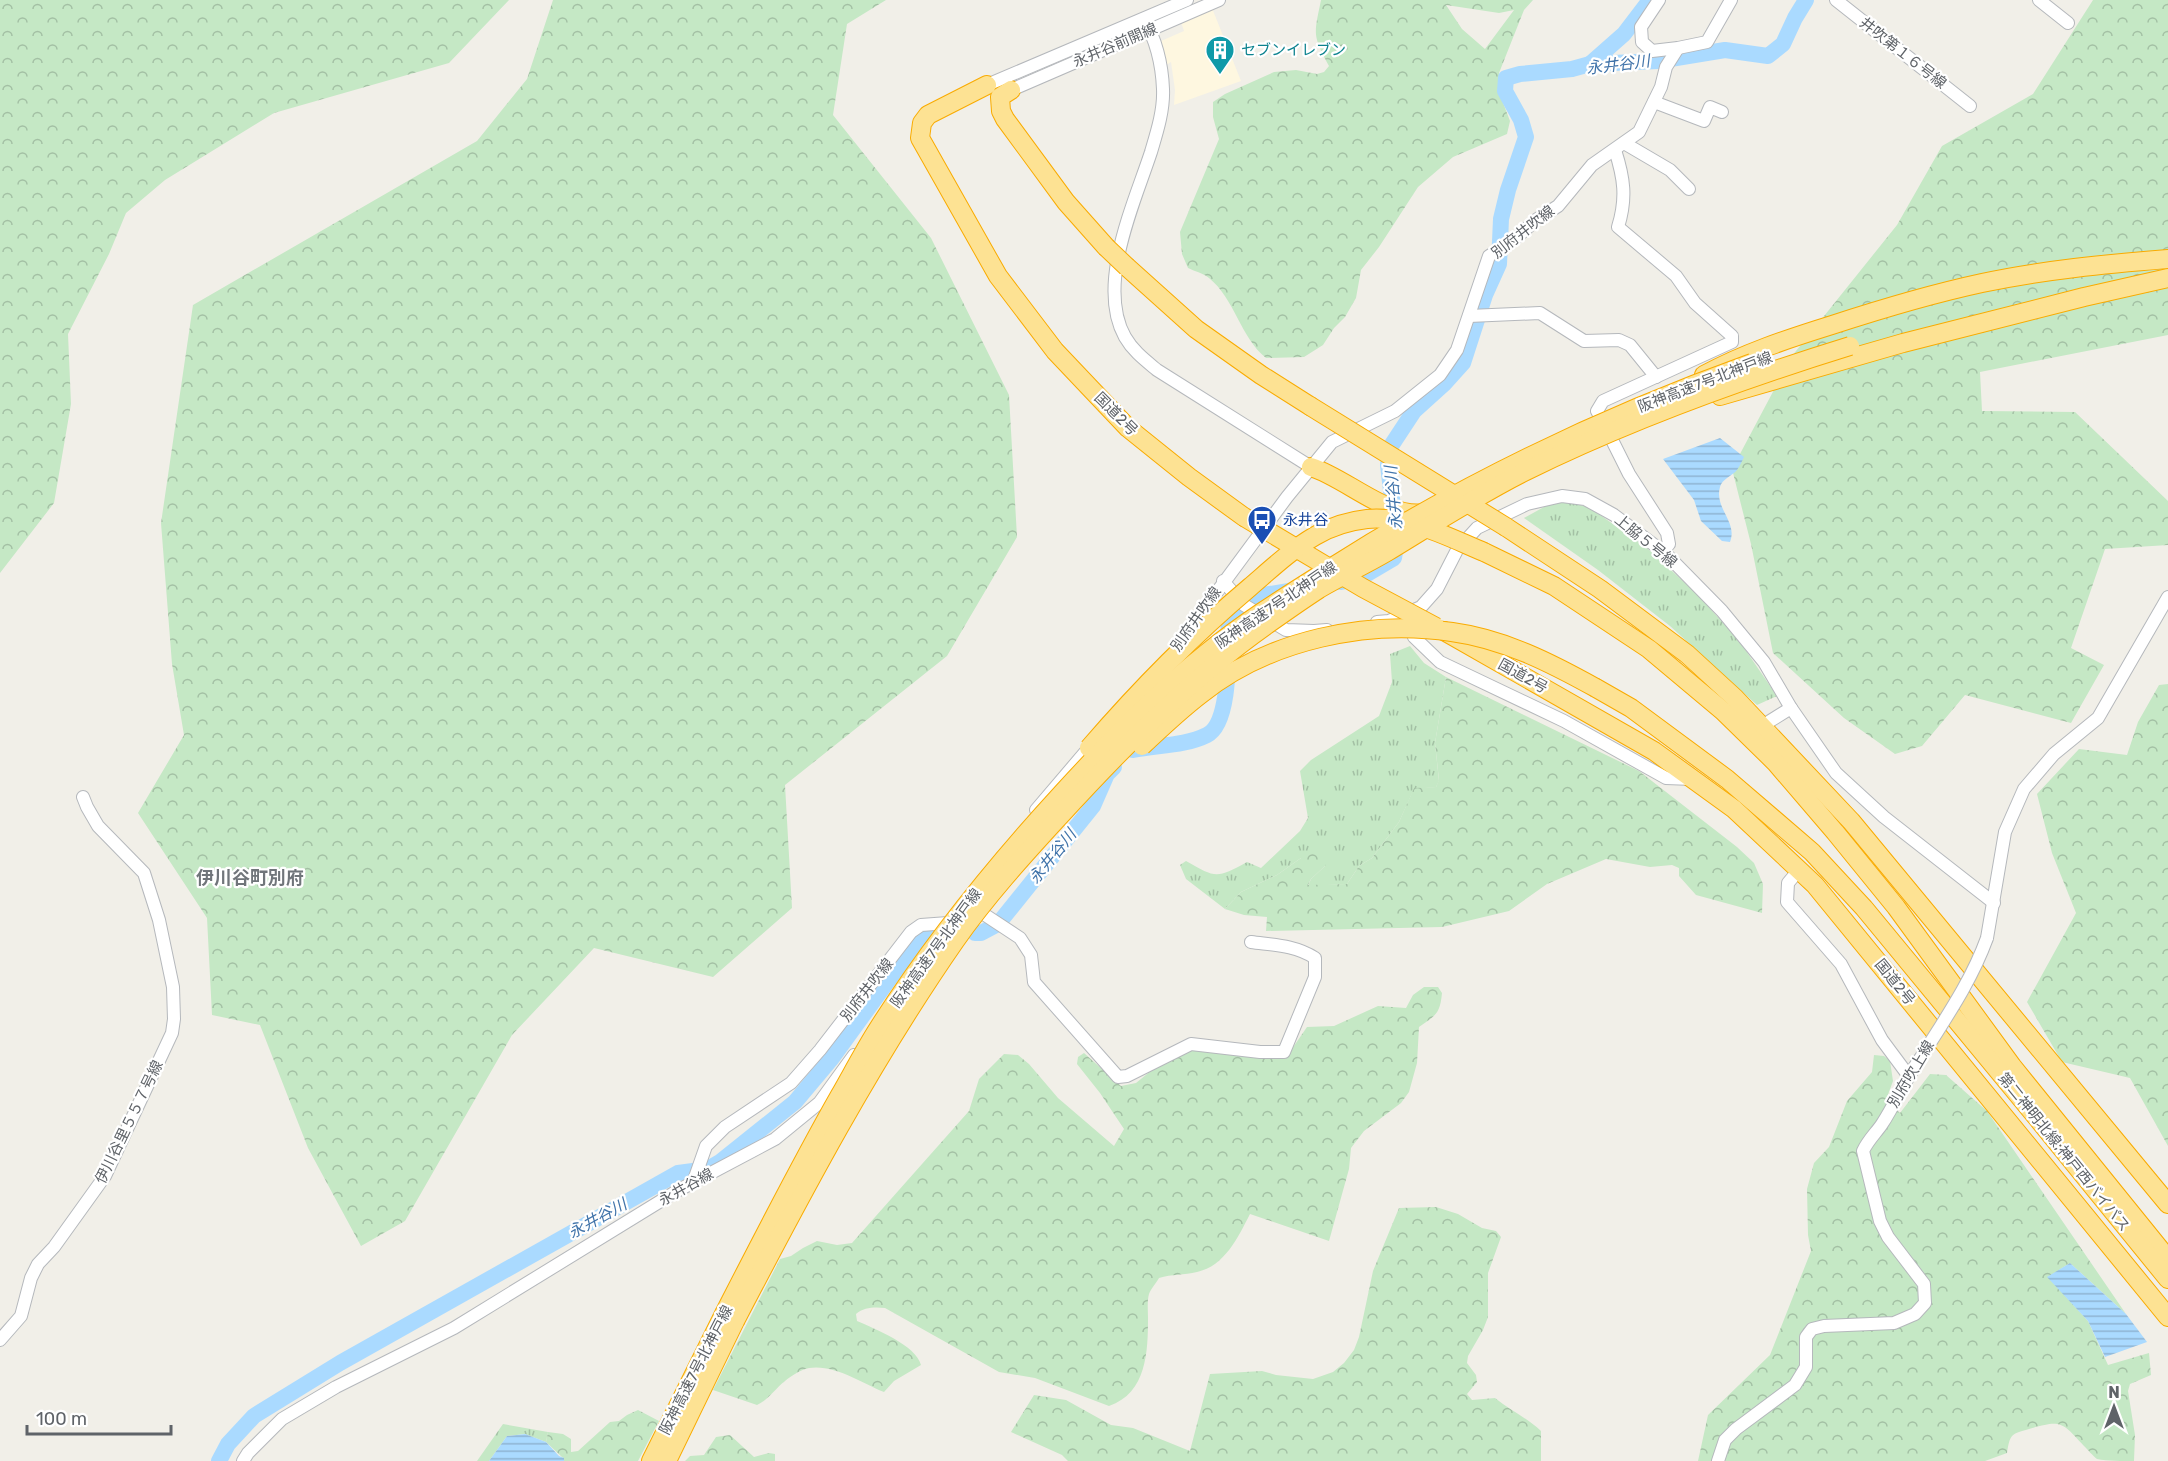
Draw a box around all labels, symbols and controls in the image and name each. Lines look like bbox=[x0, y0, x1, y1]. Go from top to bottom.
street label: 井吹第１６号線 bbox=[1856, 14, 1950, 92]
street label: 永井谷前開線 bbox=[1070, 19, 1160, 71]
building icon: セブンイレブン bbox=[1204, 34, 1236, 76]
place label: セブンイレブン bbox=[1241, 41, 1346, 59]
water label: 永井谷川 bbox=[1585, 51, 1653, 78]
street label: 別府井吹線 bbox=[1488, 202, 1558, 262]
street label: 阪神高速7号北神戸線 bbox=[1635, 348, 1775, 416]
street label: 国道2号 bbox=[1091, 389, 1141, 439]
water label: 永井谷川 bbox=[1381, 463, 1406, 531]
bus stop icon: 永井谷 bbox=[1246, 504, 1278, 546]
street label: 上脇５号線 bbox=[1611, 510, 1681, 572]
place label: 永井谷 bbox=[1283, 511, 1328, 529]
street label: 阪神高速7号北神戸線 bbox=[1212, 558, 1340, 652]
street label: 別府井吹線 bbox=[1167, 583, 1225, 655]
street label: 国道2号 bbox=[1495, 655, 1551, 697]
water label: 永井谷川 bbox=[1025, 824, 1081, 887]
district label: 伊川谷町別府 bbox=[196, 867, 304, 889]
street label: 阪神高速7号北神戸線 bbox=[887, 885, 985, 1011]
street label: 別府井吹線 bbox=[837, 955, 897, 1025]
street label: 国道2号 bbox=[1871, 955, 1919, 1009]
street label: 別府吹上線 bbox=[1884, 1037, 1938, 1111]
street label: 伊川谷里５５７号線 bbox=[91, 1057, 167, 1187]
street label: 第二神明北線;神戸西バイパス bbox=[1994, 1069, 2134, 1235]
street label: 永井谷線 bbox=[655, 1165, 717, 1209]
water label: 永井谷川 bbox=[565, 1194, 632, 1242]
street label: 阪神高速7号北神戸線 bbox=[656, 1302, 736, 1438]
north arrow bbox=[2084, 1377, 2144, 1437]
text: N bbox=[2108, 1383, 2120, 1402]
scale bar bbox=[27, 1398, 171, 1436]
text: 100 m bbox=[36, 1408, 87, 1430]

